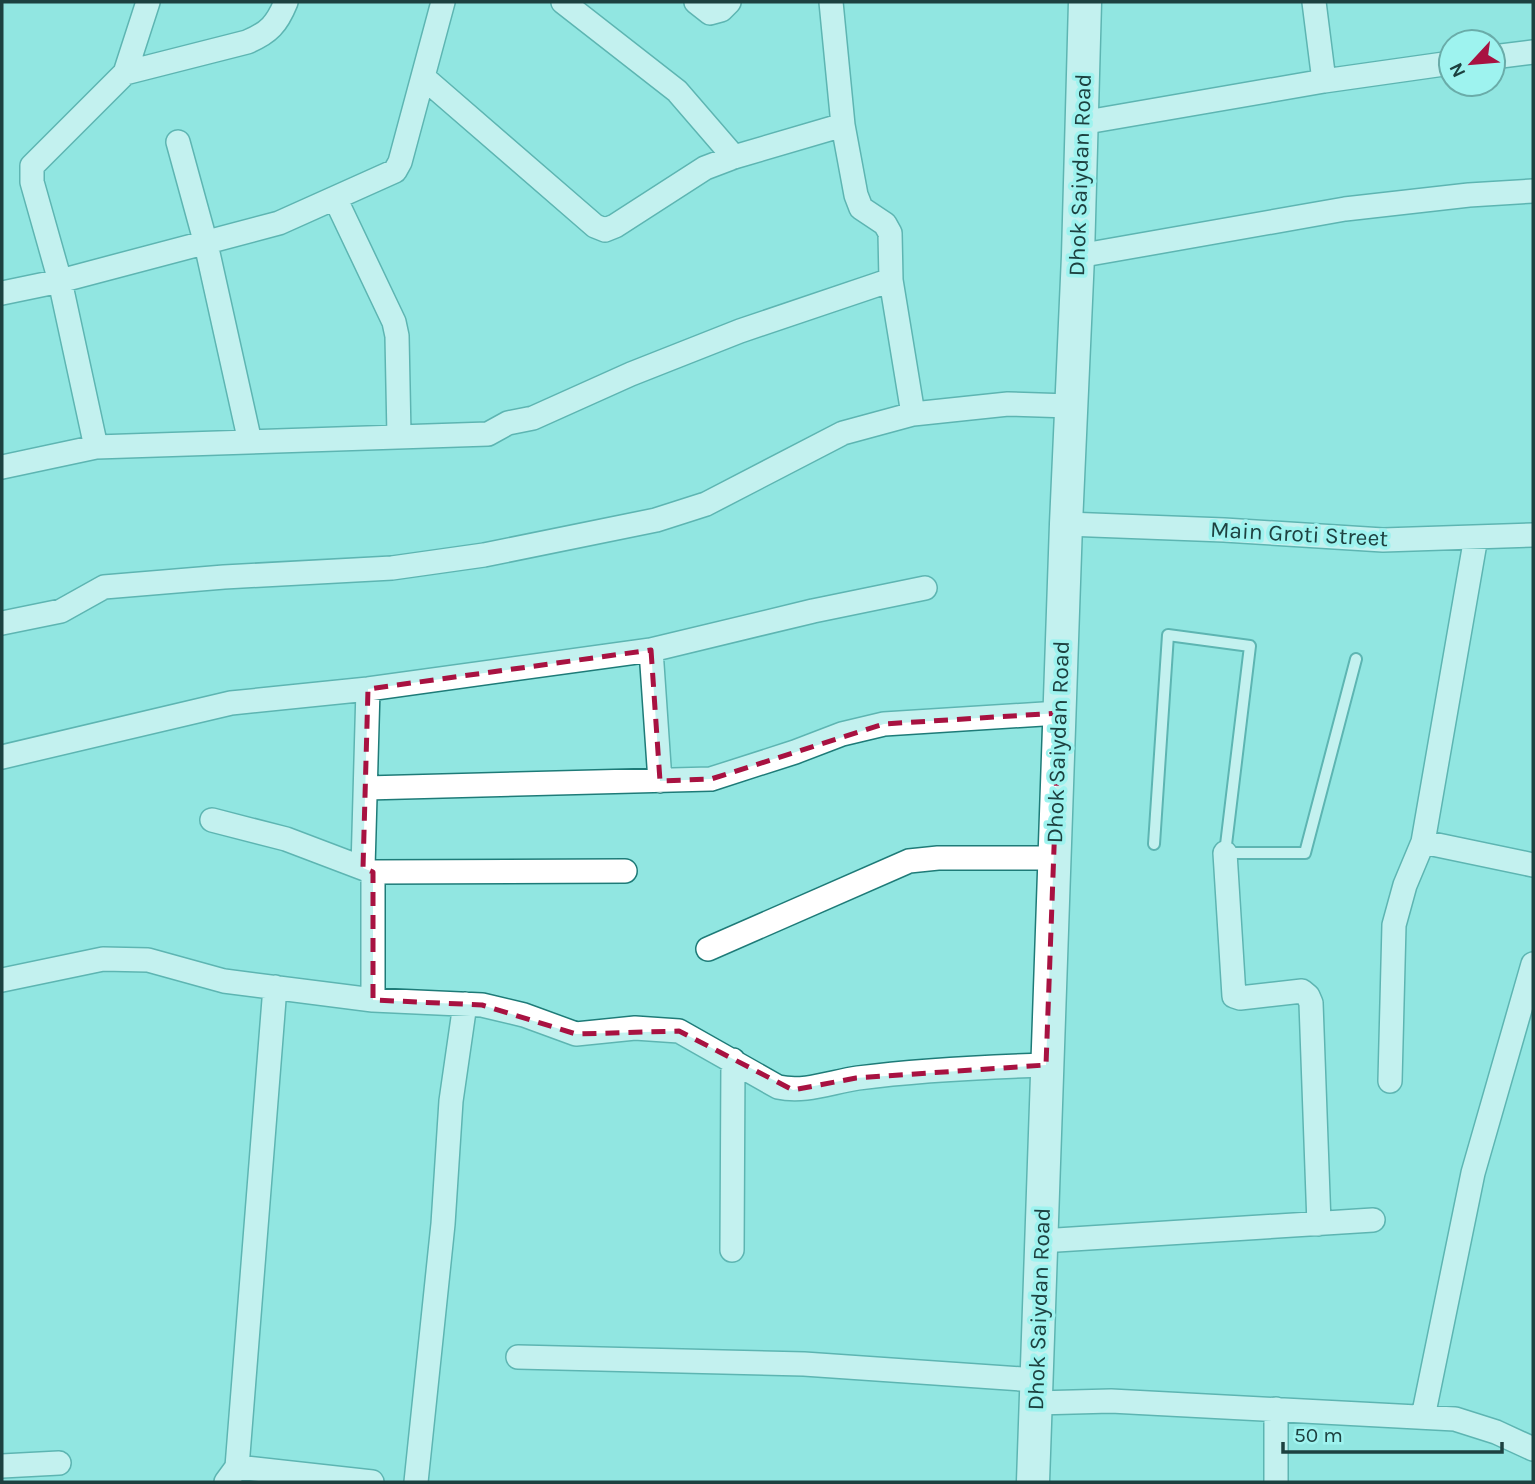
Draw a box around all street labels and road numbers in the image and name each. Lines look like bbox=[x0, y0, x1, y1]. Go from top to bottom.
street label: Dhok Saiydan Road bbox=[1063, 73, 1097, 277]
street label: Main Groti Street bbox=[1209, 516, 1389, 552]
street label: Dhok Saiydan Road bbox=[1041, 640, 1075, 844]
street label: Dhok Saiydan Road bbox=[1022, 1207, 1056, 1411]

